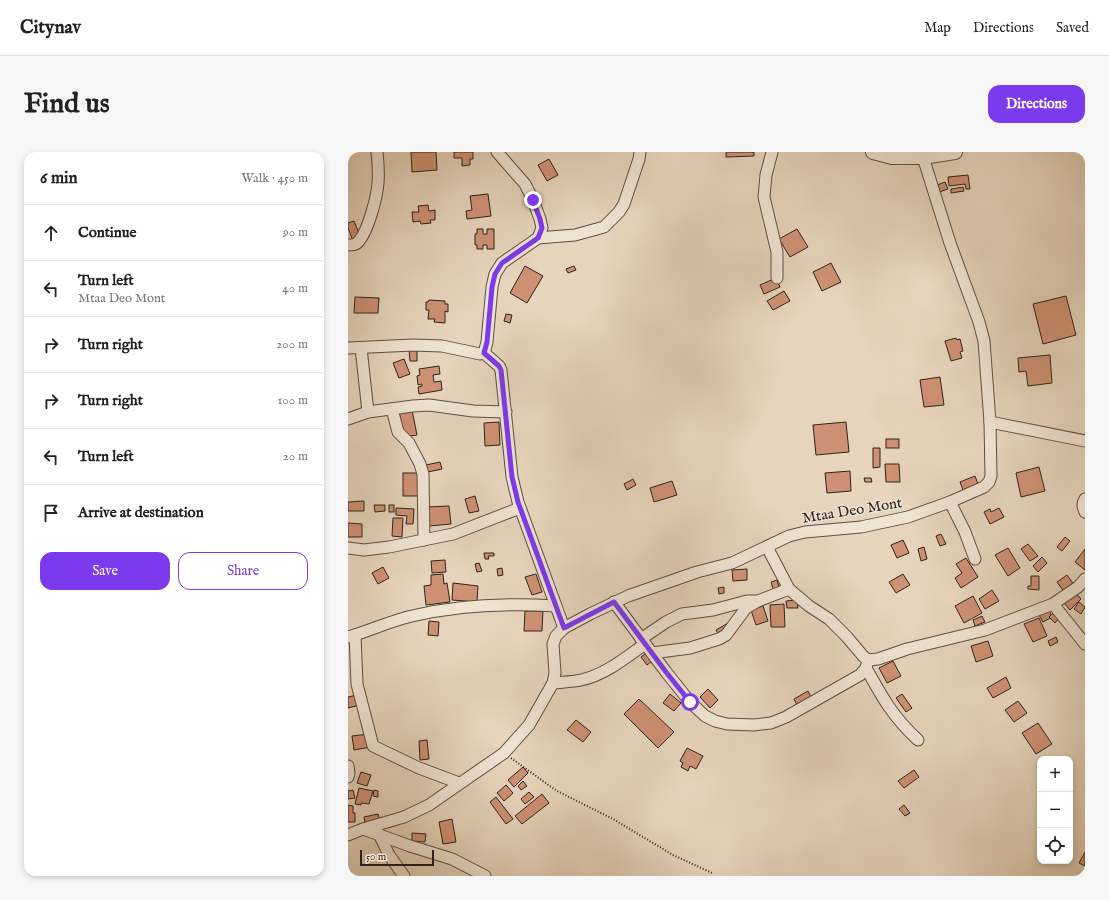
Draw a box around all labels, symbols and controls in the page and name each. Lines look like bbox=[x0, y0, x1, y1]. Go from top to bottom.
text: Citynav bbox=[20, 16, 81, 40]
text: Map bbox=[924, 19, 951, 37]
text: Directions bbox=[973, 19, 1034, 37]
text: Saved bbox=[1056, 19, 1089, 37]
button: Directions bbox=[988, 85, 1085, 123]
text: Find us bbox=[24, 87, 110, 122]
text: 6 min bbox=[40, 168, 78, 189]
text: Walk · 450 m bbox=[241, 170, 308, 187]
route end bbox=[524, 191, 542, 209]
icon: ahead bbox=[40, 222, 62, 244]
text: Continue bbox=[78, 223, 136, 242]
text: 90 m bbox=[283, 224, 308, 241]
text: Turn left bbox=[78, 271, 134, 290]
icon: left bbox=[40, 278, 62, 300]
text: 40 m bbox=[282, 280, 308, 297]
text: Mtaa Deo Mont bbox=[78, 290, 165, 307]
icon: right bbox=[40, 334, 62, 356]
text: Turn right bbox=[78, 335, 143, 354]
text: 200 m bbox=[276, 336, 308, 353]
icon: right bbox=[40, 390, 62, 412]
text: Turn right bbox=[78, 391, 143, 410]
text: 100 m bbox=[278, 392, 308, 409]
icon: left bbox=[40, 446, 62, 468]
text: Turn left bbox=[78, 447, 134, 466]
text: 20 m bbox=[283, 448, 308, 465]
street label: Mtaa Deo Mont bbox=[801, 493, 903, 528]
icon: arrive bbox=[40, 502, 62, 524]
text: Arrive at destination bbox=[78, 503, 204, 522]
button: Save bbox=[40, 552, 170, 590]
button: Share bbox=[178, 552, 308, 590]
route start bbox=[681, 693, 699, 711]
map controls bbox=[1037, 756, 1073, 864]
button: + bbox=[1037, 756, 1073, 792]
button: − bbox=[1037, 792, 1073, 828]
button: locate bbox=[1037, 828, 1073, 864]
scale bar bbox=[360, 848, 434, 867]
text: 50 m bbox=[366, 850, 386, 864]

